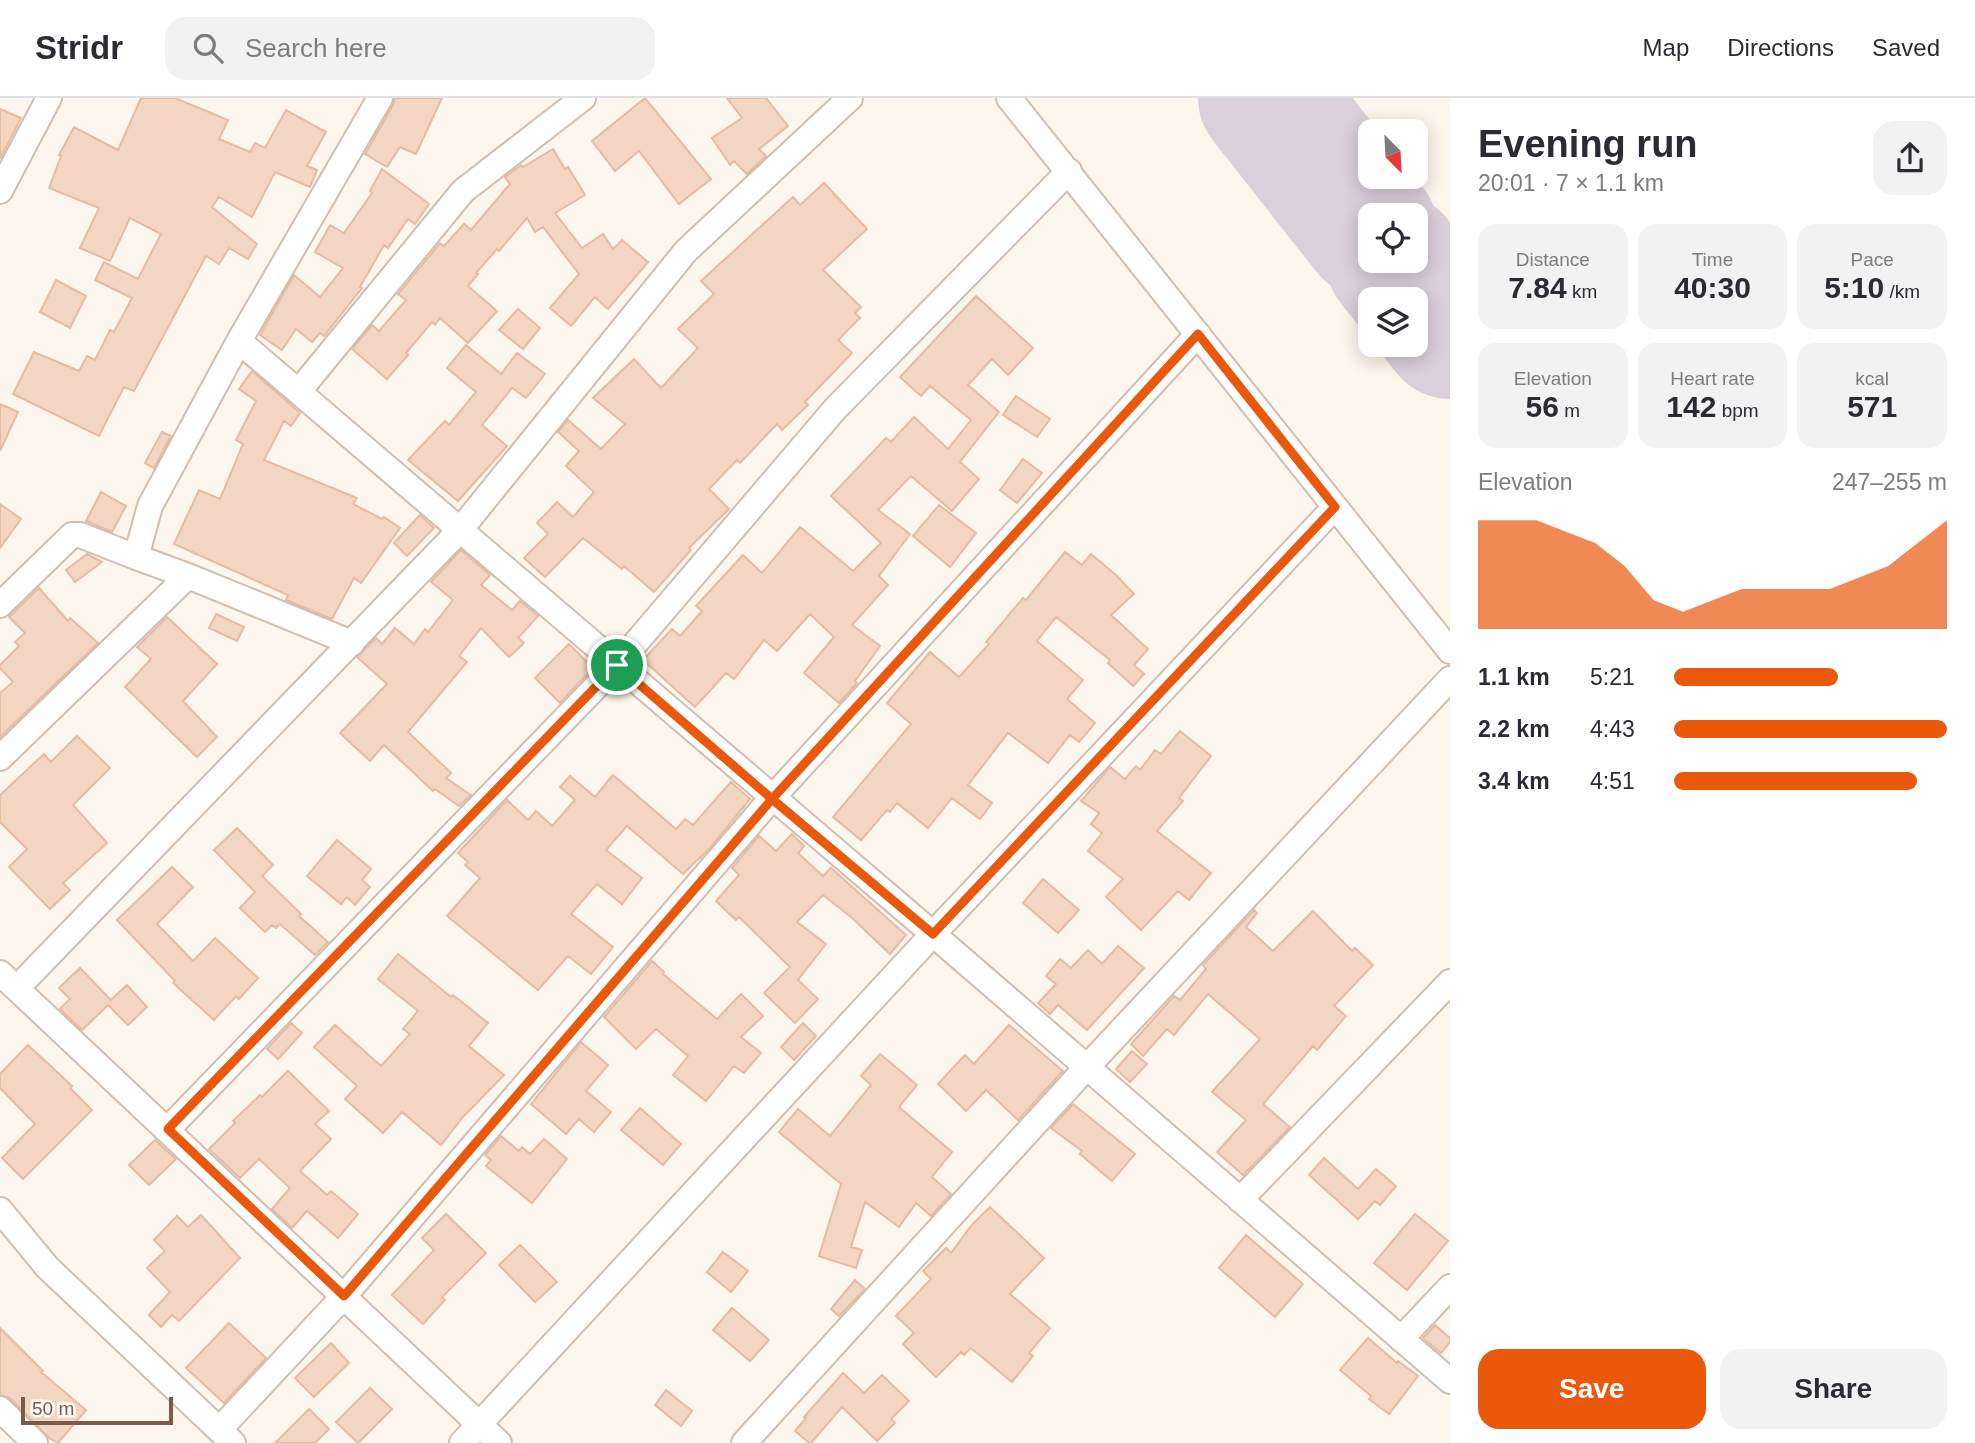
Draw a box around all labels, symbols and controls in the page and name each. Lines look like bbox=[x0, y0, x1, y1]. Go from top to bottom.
search box bbox=[165, 17, 655, 80]
text: Stridr bbox=[35, 29, 123, 66]
icon: search bbox=[189, 29, 227, 67]
text: Search here bbox=[245, 33, 387, 63]
text: Map bbox=[1643, 34, 1689, 61]
text: Directions bbox=[1727, 34, 1834, 61]
text: Saved bbox=[1872, 34, 1940, 61]
north arrow bbox=[1358, 119, 1428, 189]
map controls bbox=[1358, 119, 1428, 357]
button: share bbox=[1873, 121, 1947, 195]
text: Evening run bbox=[1478, 123, 1698, 165]
text: 20:01 · 7 × 1.1 km bbox=[1478, 170, 1664, 196]
button: locate bbox=[1358, 203, 1428, 273]
text: Distance bbox=[1516, 249, 1590, 270]
text: Time bbox=[1692, 249, 1733, 270]
text: Pace bbox=[1851, 249, 1894, 270]
text: 7.84 bbox=[1508, 271, 1567, 304]
text: 40:30 bbox=[1674, 271, 1751, 304]
text: 5:10 bbox=[1824, 271, 1884, 304]
text: km bbox=[1567, 281, 1597, 302]
text: /km bbox=[1884, 281, 1920, 302]
button: layers bbox=[1358, 287, 1428, 357]
text: Elevation bbox=[1514, 368, 1592, 389]
text: Heart rate bbox=[1670, 368, 1755, 389]
text: kcal bbox=[1855, 368, 1889, 389]
text: 56 bbox=[1526, 390, 1559, 423]
text: 142 bbox=[1666, 390, 1716, 423]
text: 571 bbox=[1847, 390, 1897, 423]
text: m bbox=[1559, 400, 1580, 421]
text: bpm bbox=[1716, 400, 1759, 421]
text: Elevation bbox=[1478, 469, 1573, 495]
text: 247–255 m bbox=[1832, 469, 1947, 495]
pin bbox=[587, 635, 647, 695]
icon: arrive bbox=[598, 646, 636, 684]
text: 1.1 km bbox=[1478, 664, 1550, 690]
text: 5:21 bbox=[1590, 664, 1635, 690]
text: 2.2 km bbox=[1478, 716, 1550, 742]
text: 4:43 bbox=[1590, 716, 1635, 742]
text: 3.4 km bbox=[1478, 768, 1550, 794]
text: 4:51 bbox=[1590, 768, 1635, 794]
button: Save bbox=[1478, 1349, 1706, 1429]
button: Share bbox=[1720, 1349, 1947, 1429]
scale bar bbox=[21, 1394, 173, 1426]
text: 50 m bbox=[32, 1398, 74, 1419]

